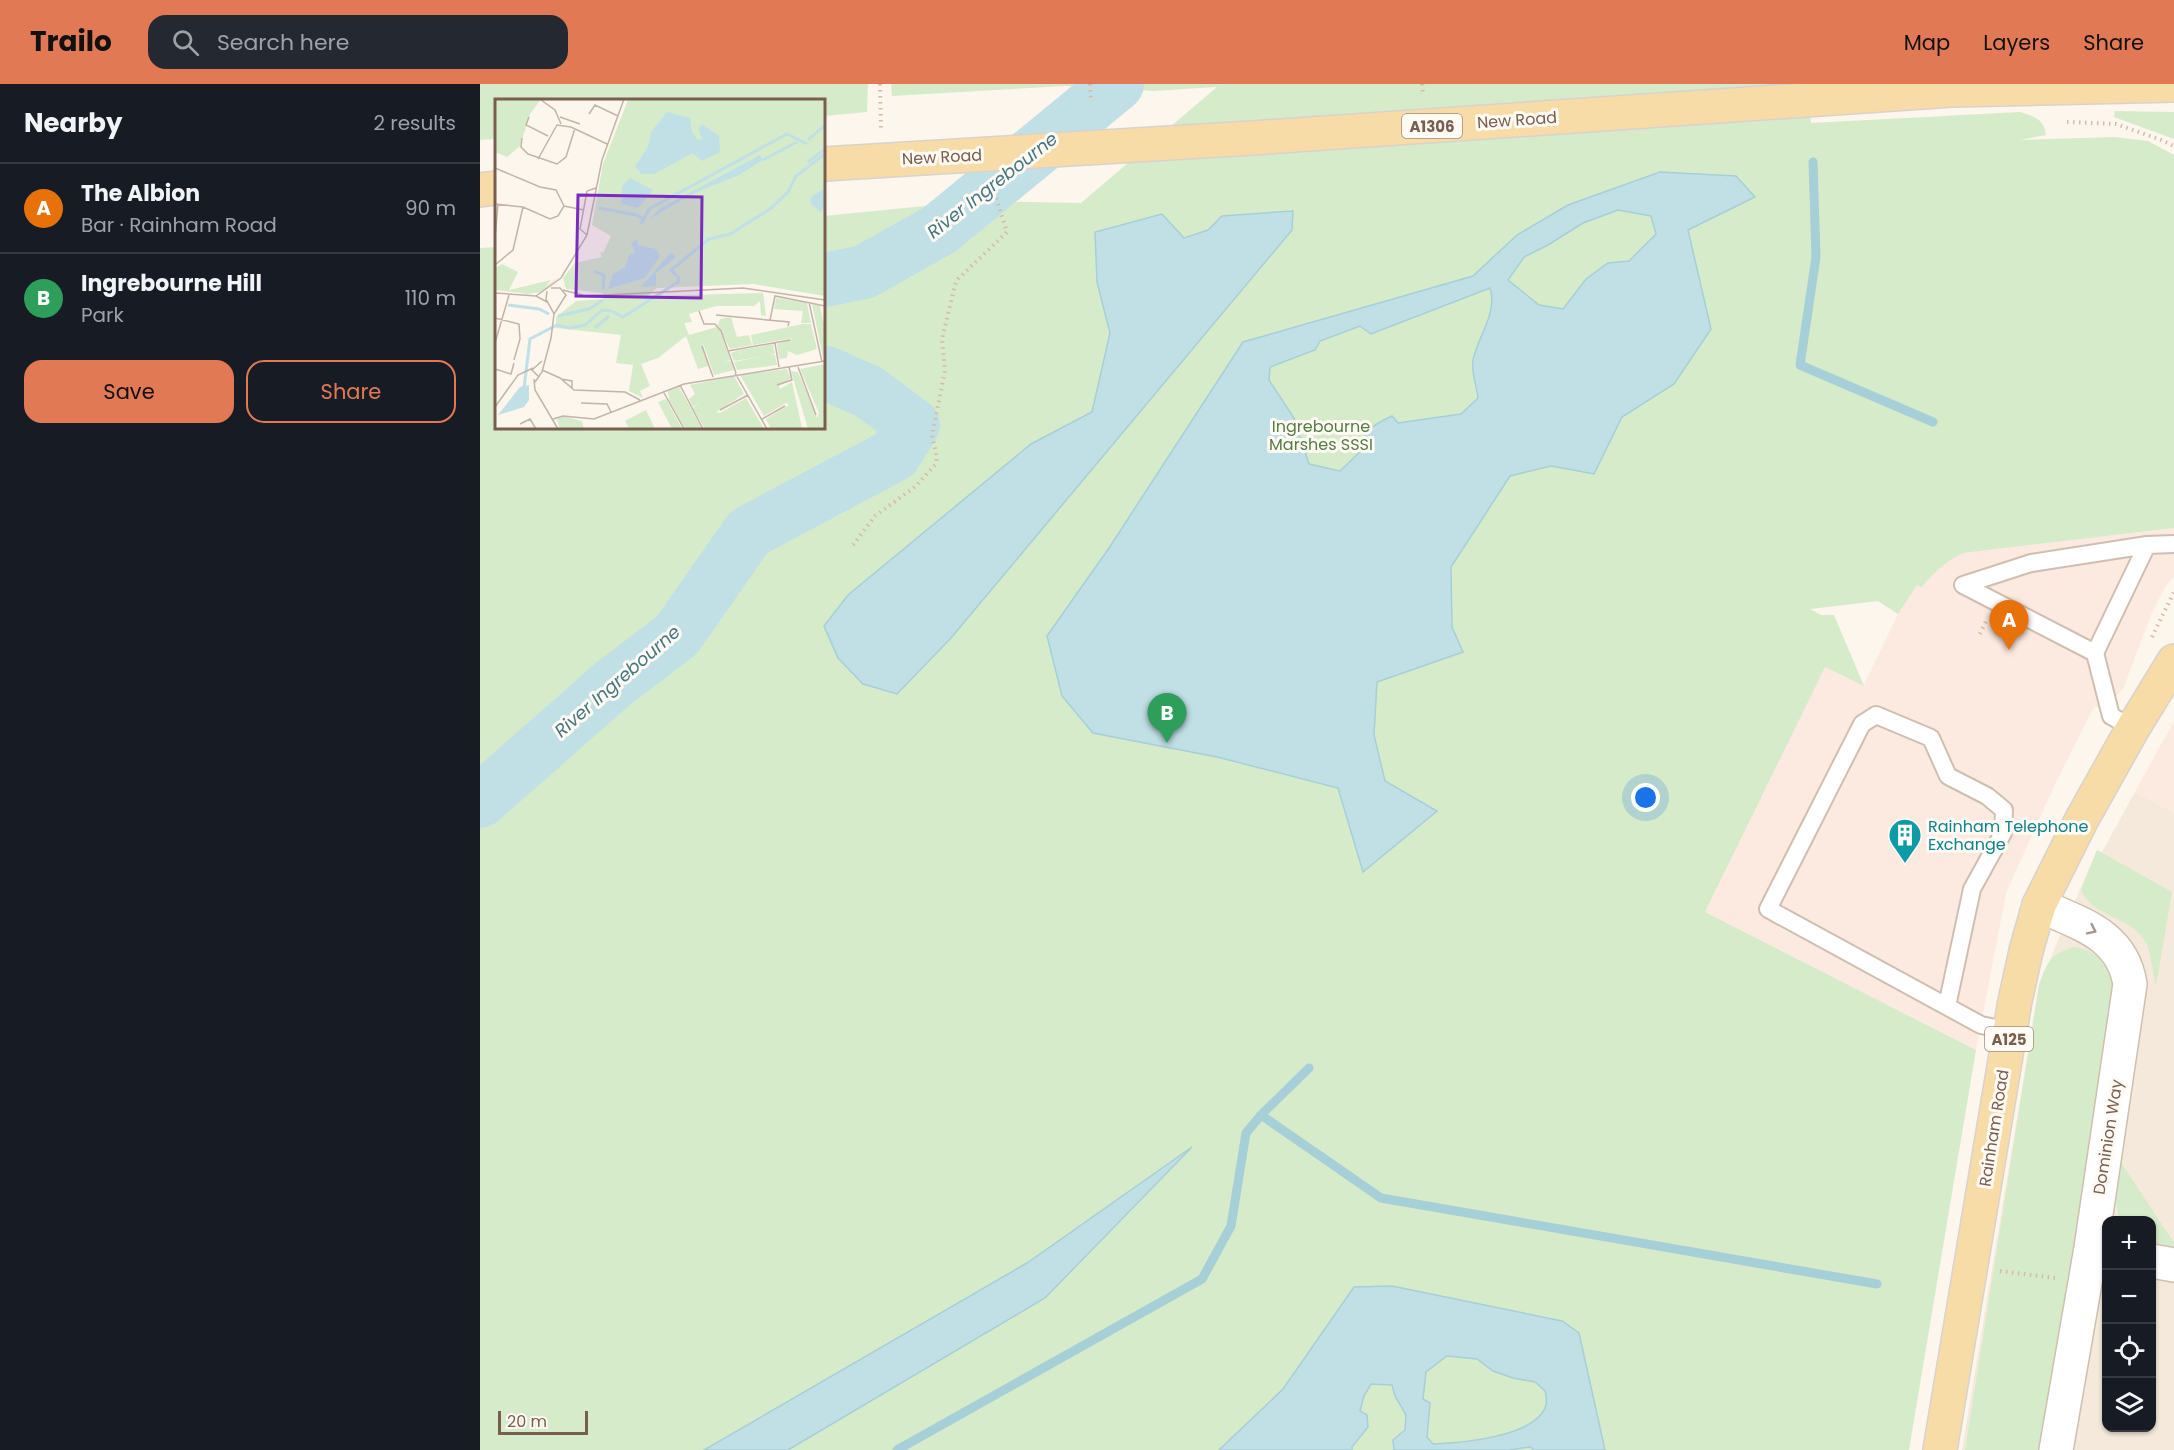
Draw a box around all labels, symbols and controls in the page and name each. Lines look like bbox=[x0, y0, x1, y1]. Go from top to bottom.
search box bbox=[148, 15, 568, 69]
text: Trailo bbox=[30, 22, 112, 61]
icon: search bbox=[169, 26, 202, 59]
text: Search here bbox=[217, 27, 349, 58]
text: Map bbox=[1904, 28, 1950, 57]
text: Layers bbox=[1983, 28, 2050, 57]
text: Share bbox=[2083, 28, 2144, 57]
inset map bbox=[495, 99, 825, 429]
text: Nearby bbox=[24, 105, 122, 141]
street label: New Road bbox=[1476, 106, 1558, 134]
text: 2 results bbox=[373, 109, 456, 137]
road number: A1306 bbox=[1402, 114, 1462, 138]
water label: River Ingrebourne bbox=[922, 126, 1062, 244]
street label: New Road bbox=[901, 143, 983, 171]
text: The Albion bbox=[81, 178, 200, 209]
text: A bbox=[36, 194, 51, 222]
text: 90 m bbox=[405, 194, 456, 222]
text: Bar · Rainham Road bbox=[81, 211, 277, 239]
text: Ingrebourne Hill bbox=[81, 268, 262, 299]
text: B bbox=[37, 284, 50, 312]
text: 110 m bbox=[405, 284, 456, 312]
text: Park bbox=[81, 301, 124, 329]
button: Save bbox=[24, 360, 234, 423]
button: Share bbox=[246, 360, 456, 423]
park label: Ingrebourne Marshes SSSI bbox=[1269, 415, 1373, 456]
pin: A bbox=[1990, 600, 2029, 650]
water label: River Ingrebourne bbox=[549, 619, 685, 743]
pin: B bbox=[1148, 694, 1186, 743]
your location bbox=[1631, 783, 1660, 812]
place label: Rainham Telephone Exchange bbox=[1928, 815, 2088, 856]
building icon: Rainham Telephone Exchange bbox=[1887, 817, 1923, 864]
one-way arrow bbox=[2086, 923, 2097, 935]
road number: A125 bbox=[1985, 1027, 2033, 1051]
street label: Rainham Road bbox=[1973, 1068, 2015, 1188]
street label: Dominion Way bbox=[2088, 1078, 2128, 1196]
map controls bbox=[2102, 1216, 2156, 1432]
button: + bbox=[2102, 1216, 2156, 1270]
button: − bbox=[2102, 1270, 2156, 1324]
button: locate bbox=[2102, 1324, 2156, 1378]
button: layers bbox=[2102, 1378, 2156, 1432]
scale bar bbox=[498, 1408, 588, 1436]
text: 20 m bbox=[507, 1410, 547, 1433]

